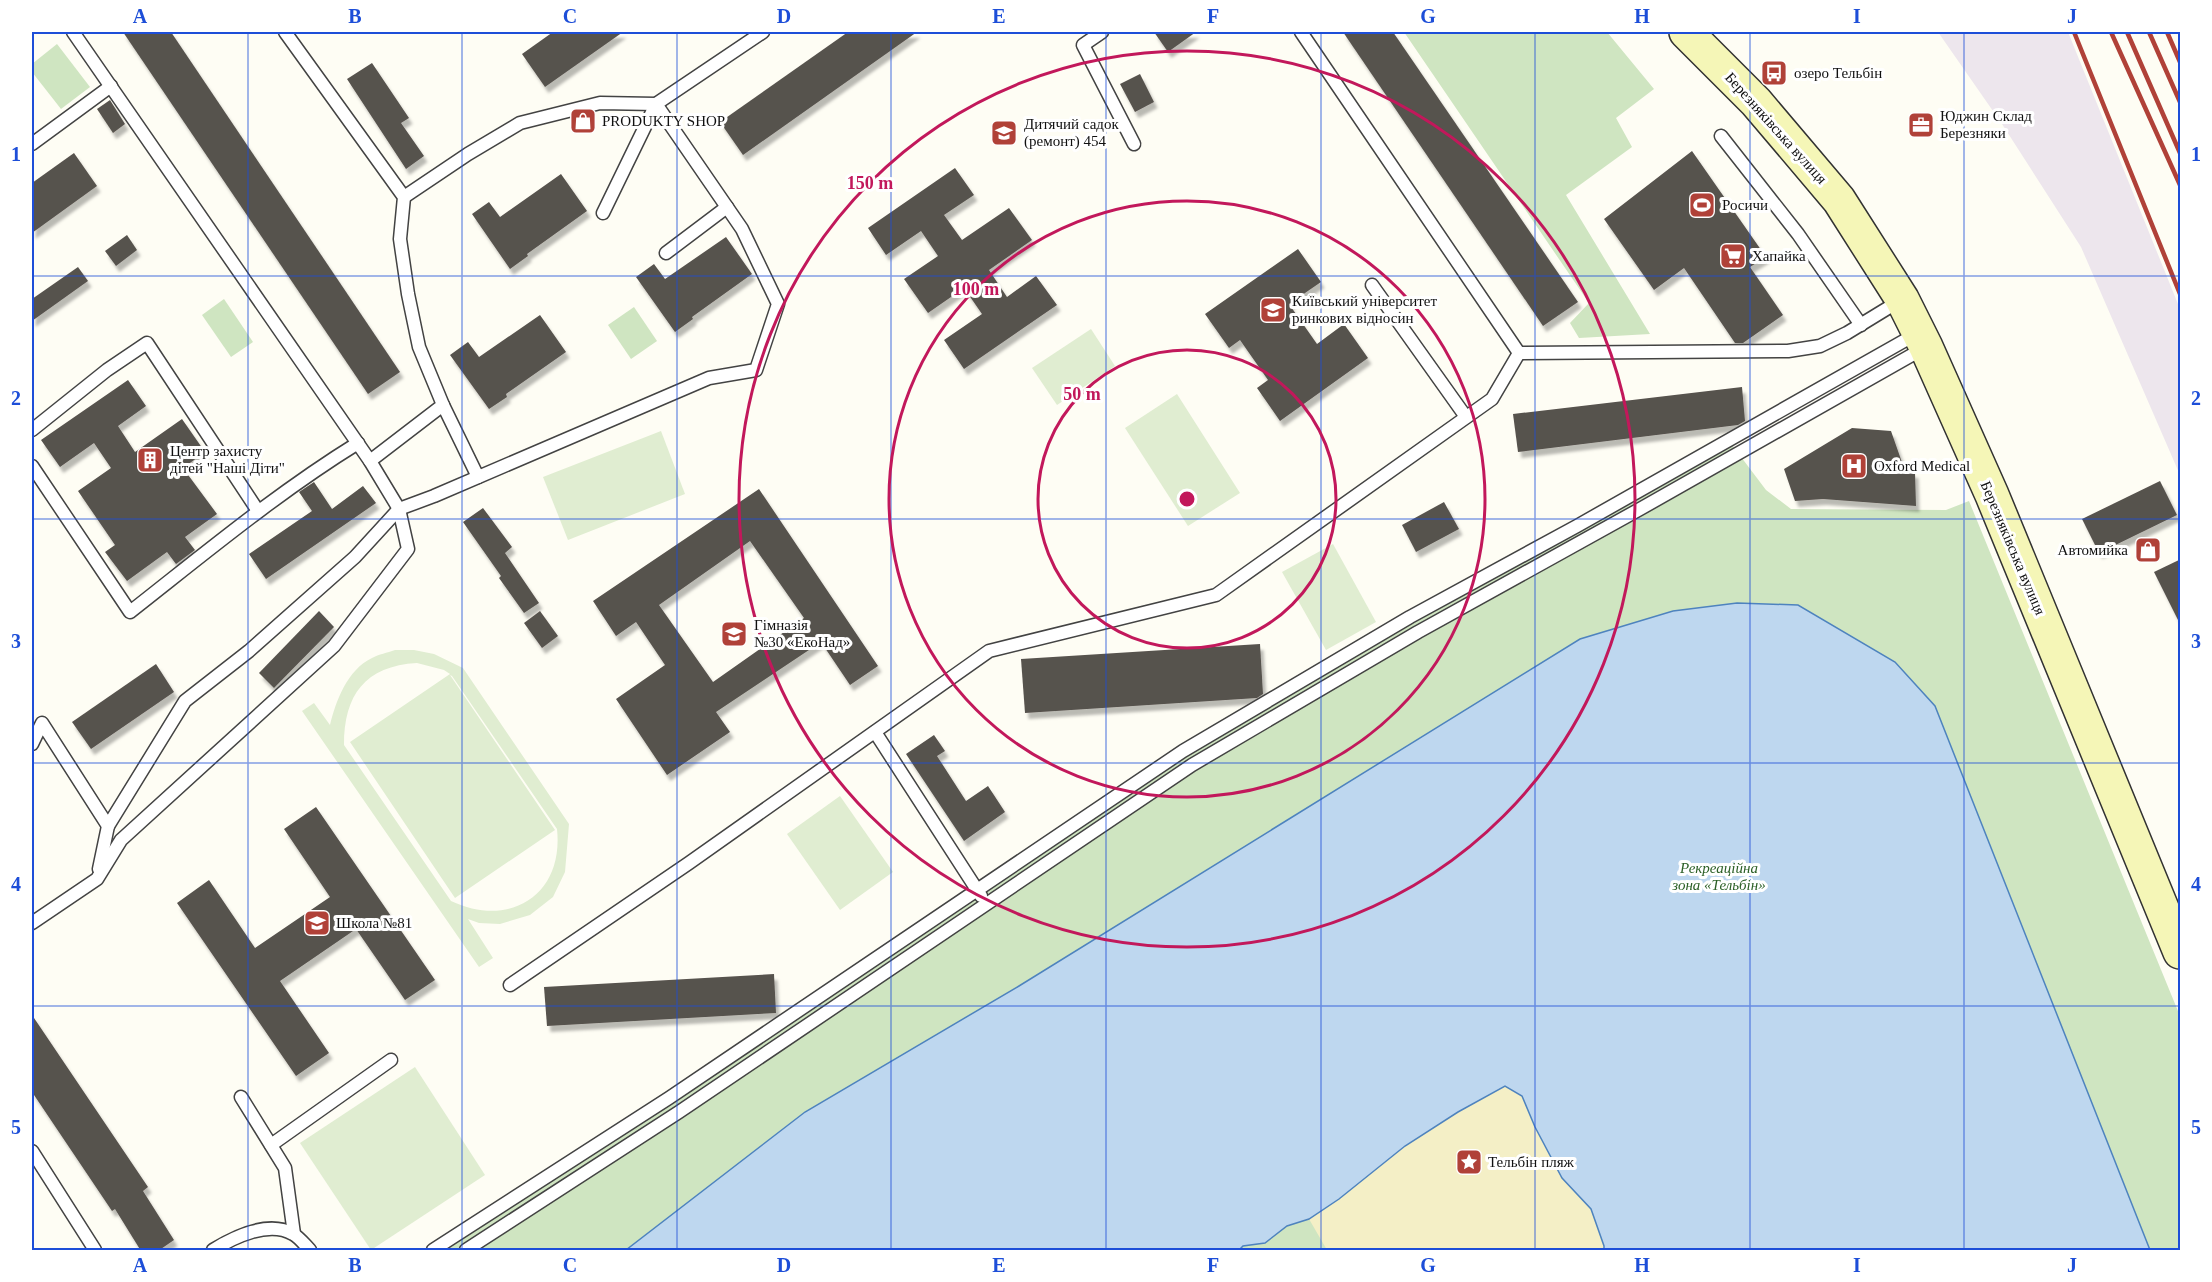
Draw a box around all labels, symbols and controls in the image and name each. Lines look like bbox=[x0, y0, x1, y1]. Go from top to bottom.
text: A bbox=[133, 5, 148, 27]
text: B bbox=[348, 5, 362, 27]
text: C bbox=[563, 5, 577, 27]
text: D bbox=[777, 5, 791, 27]
text: E bbox=[992, 5, 1006, 27]
text: F bbox=[1207, 5, 1219, 27]
text: G bbox=[1420, 5, 1436, 27]
text: H bbox=[1634, 5, 1650, 27]
text: I bbox=[1853, 5, 1861, 27]
text: J bbox=[2067, 5, 2077, 27]
bus stop icon: озеро Тельбін bbox=[1759, 58, 1789, 88]
place label: озеро Тельбін bbox=[1794, 65, 1882, 81]
street label: Березняківська вулиця bbox=[1722, 69, 1830, 187]
shop icon: PRODUKTY SHOP bbox=[568, 106, 598, 136]
place label: Юджин Склад Березняки bbox=[1940, 108, 2032, 141]
office icon: Юджин Склад Березняки bbox=[1906, 110, 1936, 140]
place label: PRODUKTY SHOP bbox=[602, 113, 725, 129]
place label: Дитячий садок (ремонт) 454 bbox=[1024, 116, 1119, 150]
school or university icon: Дитячий садок (ремонт) 454 bbox=[989, 118, 1019, 148]
text: 1 bbox=[11, 143, 21, 165]
text: 1 bbox=[2191, 143, 2201, 165]
text: 150 m bbox=[847, 173, 893, 193]
sports icon: Росичи bbox=[1687, 190, 1717, 220]
place label: Росичи bbox=[1722, 197, 1768, 213]
supermarket icon: Хапайка bbox=[1718, 241, 1748, 271]
place label: Хапайка bbox=[1752, 248, 1806, 264]
text: 100 m bbox=[953, 279, 999, 299]
place label: Київський університет ринкових відносин bbox=[1292, 293, 1438, 326]
school or university icon: Київський університет ринкових відносин bbox=[1258, 295, 1288, 325]
text: 50 m bbox=[1063, 384, 1101, 404]
text: 2 bbox=[11, 387, 21, 409]
text: 2 bbox=[2191, 387, 2201, 409]
place label: Центр захисту дітей "Наші Діти" bbox=[170, 443, 285, 476]
building icon: Центр захисту дітей "Наші Діти" bbox=[135, 445, 165, 475]
hospital icon: Oxford Medical bbox=[1839, 451, 1869, 481]
place label: Oxford Medical bbox=[1874, 458, 1970, 474]
street label: Березняківська вулиця bbox=[1978, 479, 2048, 617]
centre of rings bbox=[1177, 489, 1197, 509]
shop icon: Автомийка bbox=[2133, 535, 2163, 565]
place label: Автомийка bbox=[2058, 542, 2128, 558]
place label: Гімназія №30 «ЕкоНад» bbox=[754, 617, 850, 650]
school or university icon: Гімназія №30 «ЕкоНад» bbox=[719, 619, 749, 649]
text: 3 bbox=[11, 630, 21, 652]
text: 3 bbox=[2191, 630, 2201, 652]
park label: Рекреаційна зона «Тельбін» bbox=[1671, 860, 1766, 893]
text: 4 bbox=[11, 873, 21, 895]
text: 4 bbox=[2191, 873, 2201, 895]
school or university icon: Школа №81 bbox=[302, 908, 332, 938]
place label: Школа №81 bbox=[336, 915, 412, 931]
text: 5 bbox=[11, 1116, 21, 1138]
text: 5 bbox=[2191, 1116, 2201, 1138]
place icon: Тельбін пляж bbox=[1454, 1147, 1484, 1177]
place label: Тельбін пляж bbox=[1488, 1154, 1575, 1170]
text: A bbox=[133, 1254, 148, 1276]
text: B bbox=[348, 1254, 362, 1276]
text: C bbox=[563, 1254, 577, 1276]
text: D bbox=[777, 1254, 791, 1276]
text: E bbox=[992, 1254, 1006, 1276]
text: F bbox=[1207, 1254, 1219, 1276]
text: G bbox=[1420, 1254, 1436, 1276]
text: H bbox=[1634, 1254, 1650, 1276]
text: I bbox=[1853, 1254, 1861, 1276]
text: J bbox=[2067, 1254, 2077, 1276]

